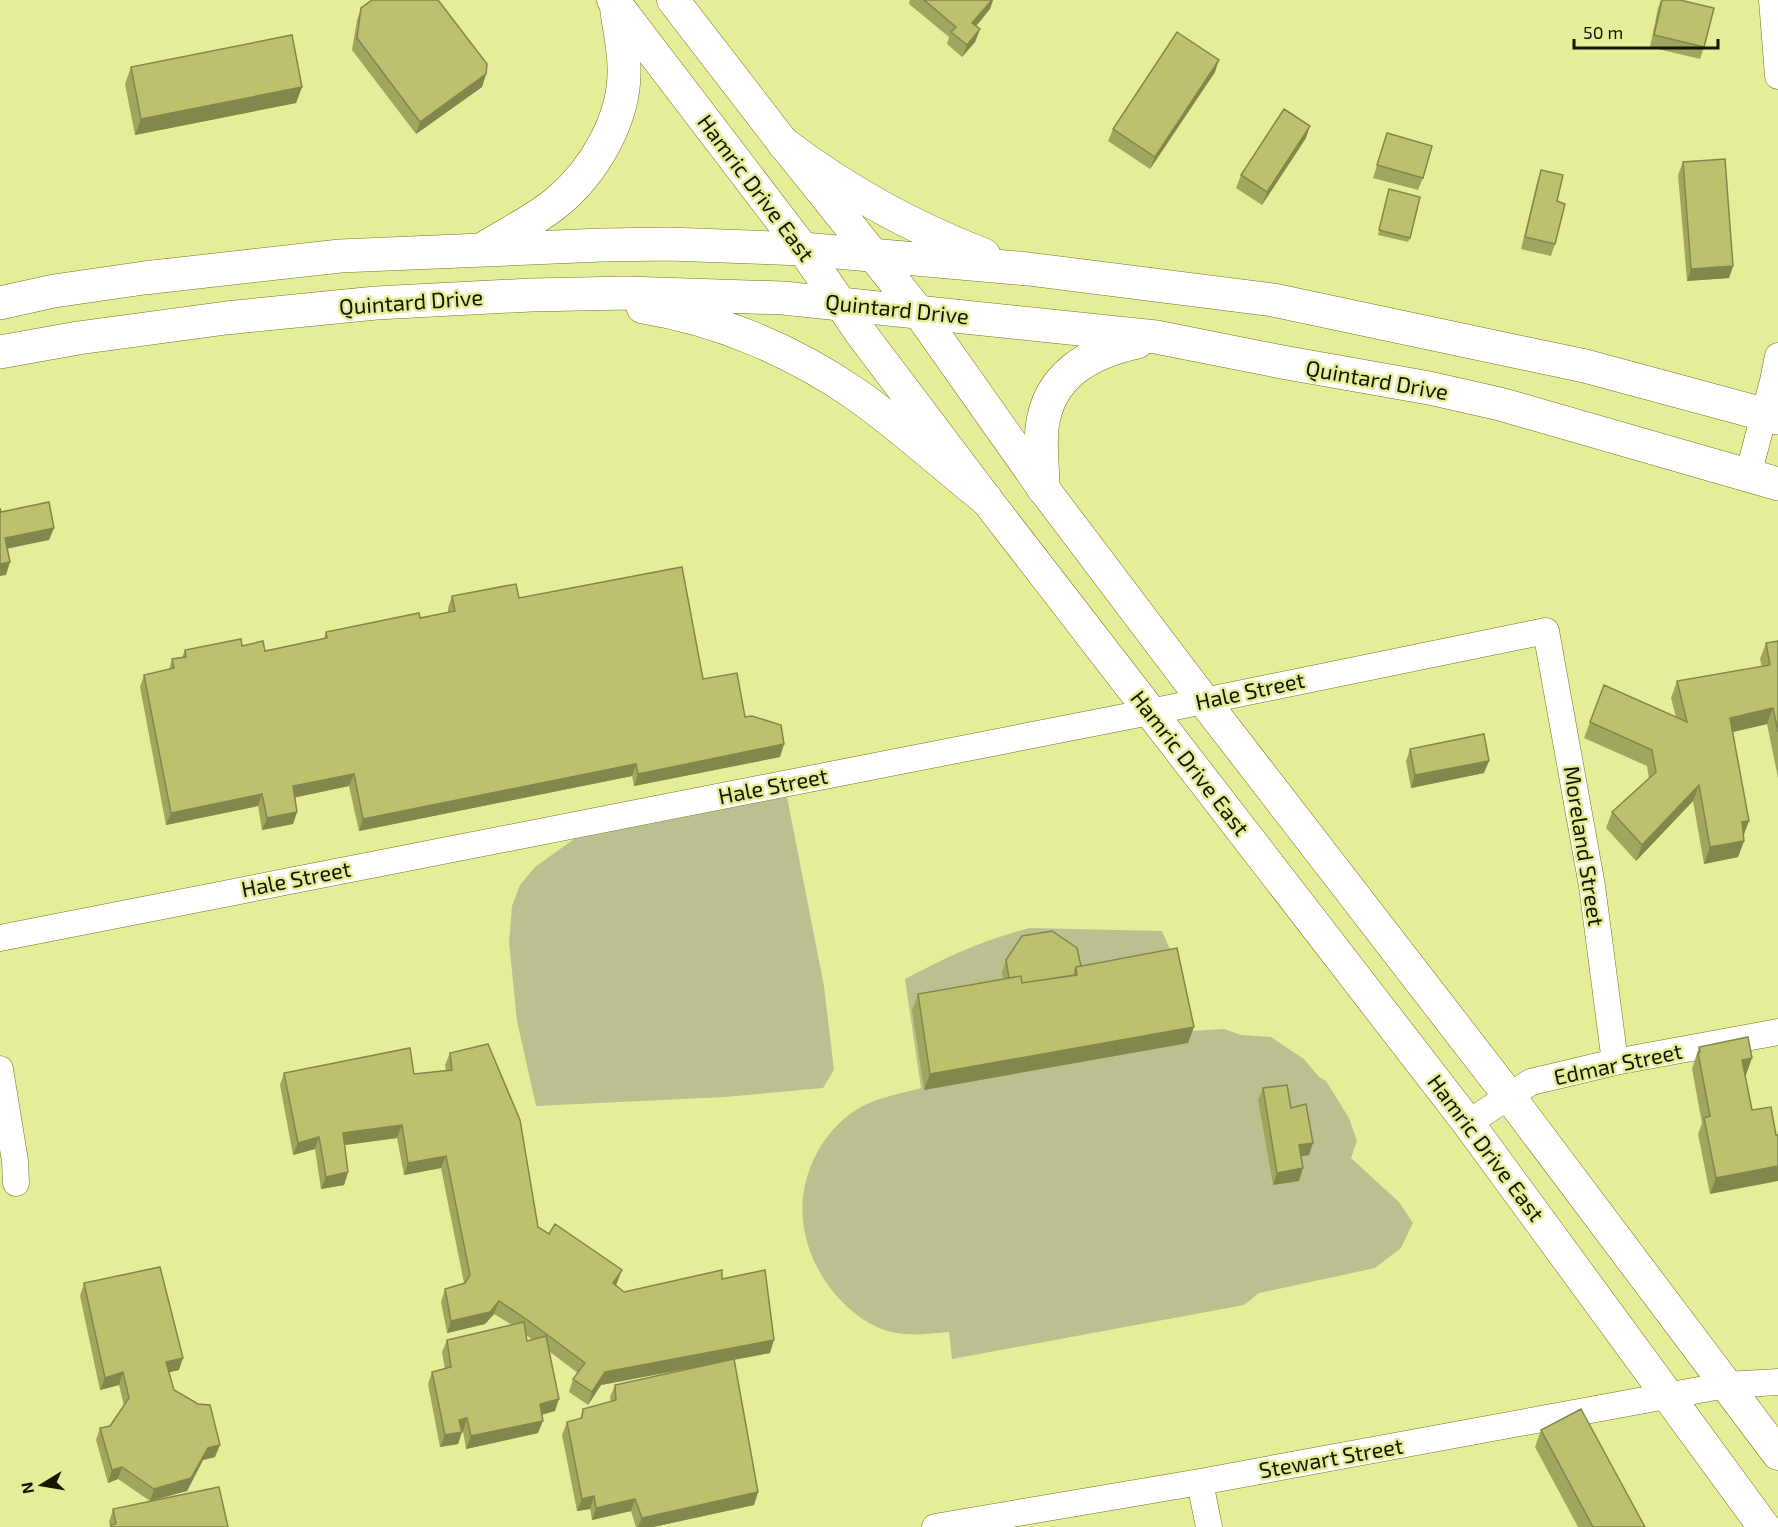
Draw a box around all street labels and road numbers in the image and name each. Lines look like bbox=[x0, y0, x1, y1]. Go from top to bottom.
street label: Hamric Drive East bbox=[693, 109, 820, 266]
street label: Quintard Drive bbox=[338, 283, 484, 320]
street label: Quintard Drive bbox=[824, 288, 970, 329]
street label: Quintard Drive bbox=[1304, 354, 1450, 405]
street label: Hale Street bbox=[1193, 666, 1307, 714]
street label: Hamric Drive East bbox=[1126, 685, 1256, 840]
street label: Hale Street bbox=[716, 762, 830, 808]
street label: Moreland Street bbox=[1559, 764, 1611, 928]
street label: Hale Street bbox=[239, 855, 353, 901]
street label: Edmar Street bbox=[1551, 1037, 1684, 1089]
street label: Hamric Drive East bbox=[1423, 1069, 1550, 1226]
street label: Stewart Street bbox=[1257, 1432, 1405, 1482]

